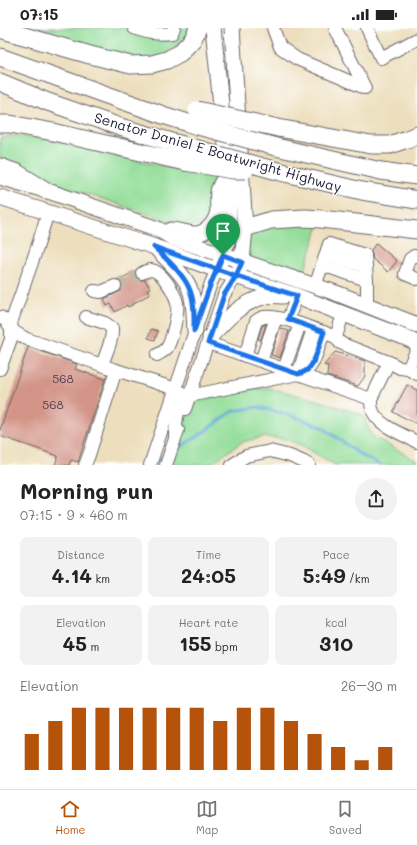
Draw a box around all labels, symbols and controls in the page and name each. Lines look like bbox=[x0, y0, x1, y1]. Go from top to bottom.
text: 07:15 bbox=[20, 4, 58, 24]
street label: Senator Daniel E Boatwright Highway bbox=[92, 108, 344, 196]
pin bbox=[206, 214, 240, 255]
icon: arrive bbox=[212, 220, 234, 242]
house number: 568 bbox=[52, 370, 74, 386]
house number: 568 bbox=[42, 396, 64, 412]
text: Morning run bbox=[20, 476, 153, 505]
button: share bbox=[355, 478, 397, 520]
text: 07:15 · 9 × 460 m bbox=[20, 506, 128, 523]
text: Distance bbox=[57, 547, 105, 562]
text: Time bbox=[196, 547, 221, 562]
text: Pace bbox=[323, 547, 350, 562]
text: 4.14 bbox=[52, 562, 92, 588]
text: 24:05 bbox=[181, 562, 236, 588]
text: 5:49 bbox=[303, 562, 346, 588]
text: km bbox=[92, 571, 110, 586]
text: /km bbox=[346, 571, 369, 586]
text: Elevation bbox=[56, 615, 106, 630]
text: Heart rate bbox=[179, 615, 238, 630]
text: kcal bbox=[325, 615, 347, 630]
text: 45 bbox=[62, 630, 87, 656]
text: 155 bbox=[179, 630, 212, 656]
text: 310 bbox=[319, 630, 353, 656]
text: m bbox=[87, 639, 99, 654]
text: bpm bbox=[212, 639, 238, 654]
text: Elevation bbox=[20, 677, 78, 694]
text: 26–30 m bbox=[341, 677, 397, 694]
tab: Home bbox=[55, 798, 85, 837]
tab: Map bbox=[196, 798, 218, 837]
tab: Saved bbox=[329, 798, 362, 837]

